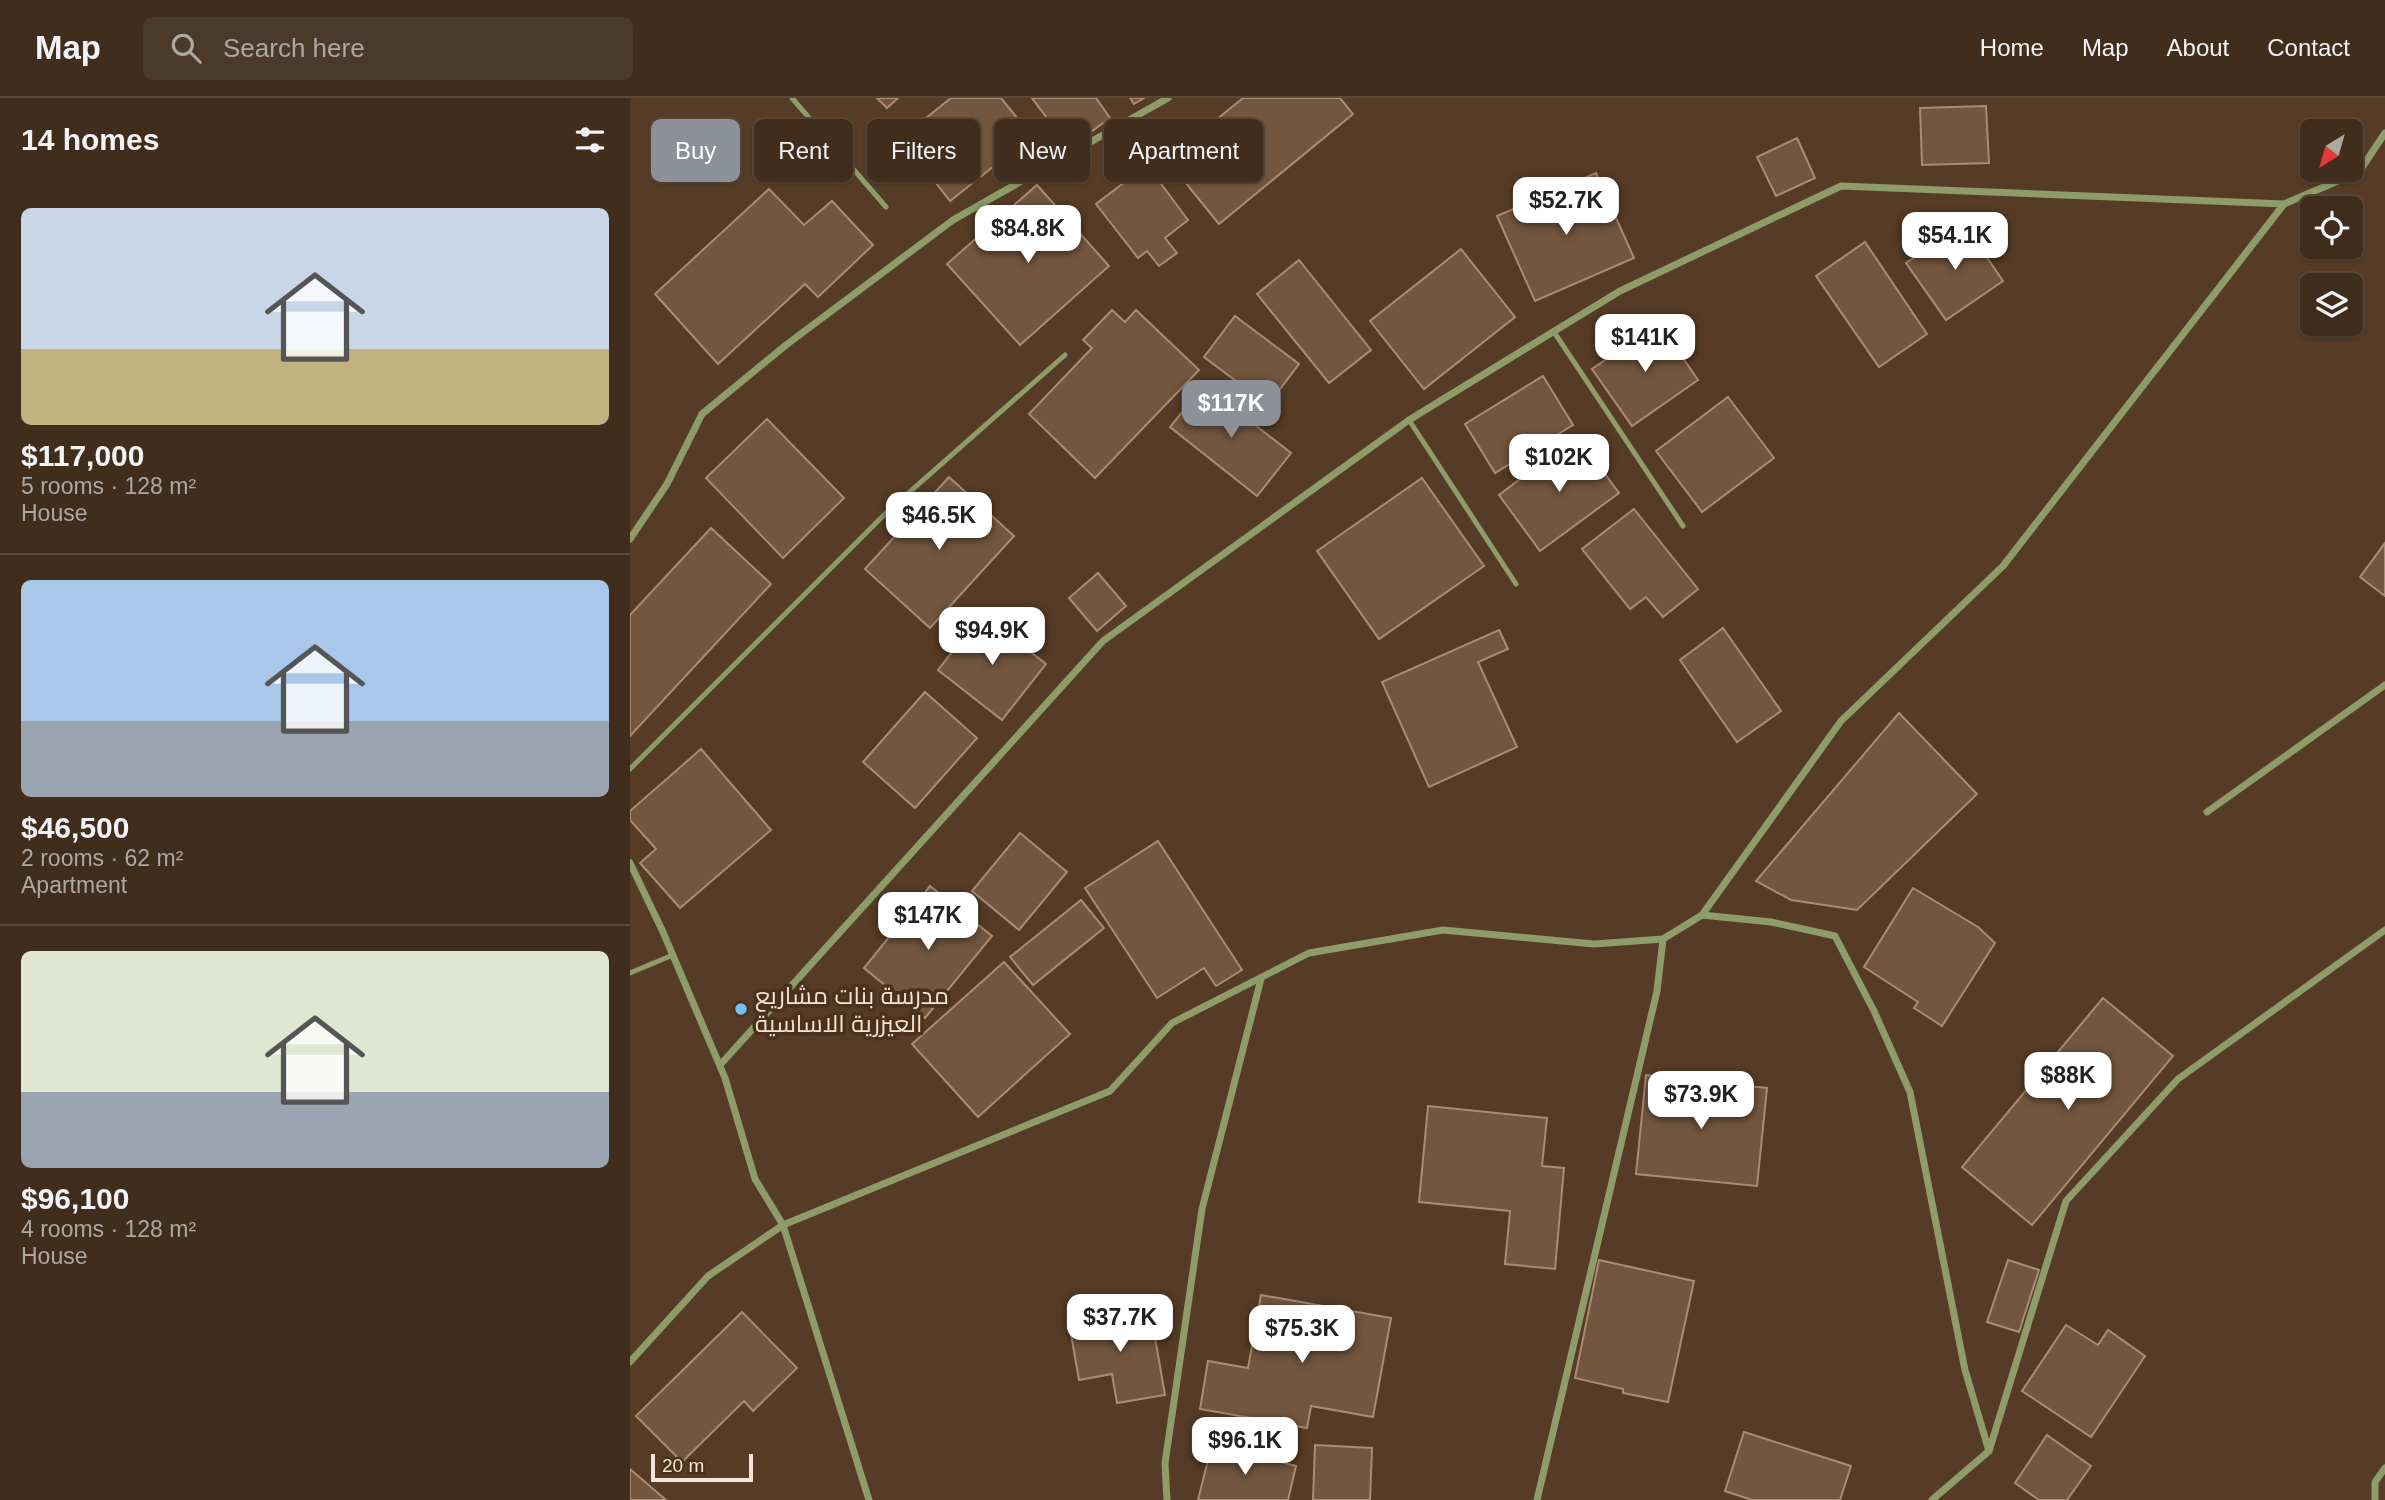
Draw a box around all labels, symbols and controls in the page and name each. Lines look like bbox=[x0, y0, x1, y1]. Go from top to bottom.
search box bbox=[143, 17, 633, 80]
text: Map bbox=[35, 29, 101, 66]
icon: search bbox=[167, 29, 205, 67]
text: Search here bbox=[223, 33, 365, 63]
text: Home bbox=[1980, 34, 2044, 61]
text: Map bbox=[2082, 34, 2129, 61]
text: About bbox=[2167, 34, 2229, 61]
text: Contact bbox=[2267, 34, 2350, 61]
chip: Buy bbox=[651, 119, 740, 182]
chip: Rent bbox=[754, 119, 853, 182]
chip: Filters bbox=[867, 119, 980, 182]
chip: New bbox=[994, 119, 1090, 182]
chip: Apartment bbox=[1104, 119, 1263, 182]
north arrow bbox=[2300, 119, 2362, 182]
map controls bbox=[2300, 119, 2363, 336]
icon: filters bbox=[571, 121, 609, 159]
text: 14 homes bbox=[21, 123, 159, 156]
pin: $52.7K bbox=[1509, 178, 1623, 237]
text: $52.7K bbox=[1529, 187, 1603, 213]
button: locate bbox=[2300, 196, 2363, 259]
pin: $84.8K bbox=[971, 206, 1085, 265]
pin: $54.1K bbox=[1898, 212, 2012, 272]
text: $84.8K bbox=[991, 215, 1065, 241]
text: $54.1K bbox=[1918, 222, 1992, 248]
icon: home bbox=[252, 254, 378, 380]
button: layers bbox=[2300, 273, 2363, 336]
pin: $141K bbox=[1596, 314, 1694, 374]
text: $141K bbox=[1611, 324, 1679, 350]
pin: $117K bbox=[1182, 380, 1280, 440]
text: $117K bbox=[1198, 390, 1264, 416]
pin: $102K bbox=[1510, 434, 1608, 494]
text: $117,000 bbox=[21, 439, 144, 472]
text: $102K bbox=[1525, 444, 1593, 470]
text: 5 rooms · 128 m² bbox=[21, 473, 196, 499]
pin: $46.5K bbox=[882, 492, 996, 552]
text: House bbox=[21, 500, 87, 526]
text: $46.5K bbox=[902, 502, 976, 528]
pin: $94.9K bbox=[935, 608, 1049, 667]
text: $94.9K bbox=[955, 617, 1029, 643]
icon: home bbox=[252, 626, 378, 752]
text: $46,500 bbox=[21, 811, 129, 844]
text: 2 rooms · 62 m² bbox=[21, 845, 183, 871]
text: Apartment bbox=[21, 872, 127, 898]
pin: $147K bbox=[879, 892, 977, 952]
text: $147K bbox=[894, 902, 962, 928]
place label: مدرسة بنات مشاريع العيزرية الاساسية bbox=[755, 982, 949, 1037]
icon: home bbox=[252, 997, 378, 1123]
marker: مدرسة بنات مشاريع العيزرية الاساسية bbox=[733, 1001, 749, 1017]
pin: $88K bbox=[2027, 1052, 2109, 1112]
text: $88K bbox=[2041, 1062, 2095, 1088]
pin: $73.9K bbox=[1644, 1072, 1758, 1131]
text: $73.9K bbox=[1664, 1081, 1738, 1107]
text: $96,100 bbox=[21, 1182, 129, 1215]
text: 4 rooms · 128 m² bbox=[21, 1216, 196, 1242]
text: House bbox=[21, 1243, 87, 1269]
pin: $37.7K bbox=[1063, 1294, 1177, 1354]
text: $37.7K bbox=[1083, 1304, 1157, 1330]
pin: $75.3K bbox=[1245, 1306, 1359, 1365]
text: $75.3K bbox=[1265, 1315, 1339, 1341]
pin: $96.1K bbox=[1188, 1418, 1302, 1477]
text: $96.1K bbox=[1208, 1427, 1282, 1453]
scale bar bbox=[651, 1451, 752, 1483]
text: 20 m bbox=[662, 1455, 704, 1476]

